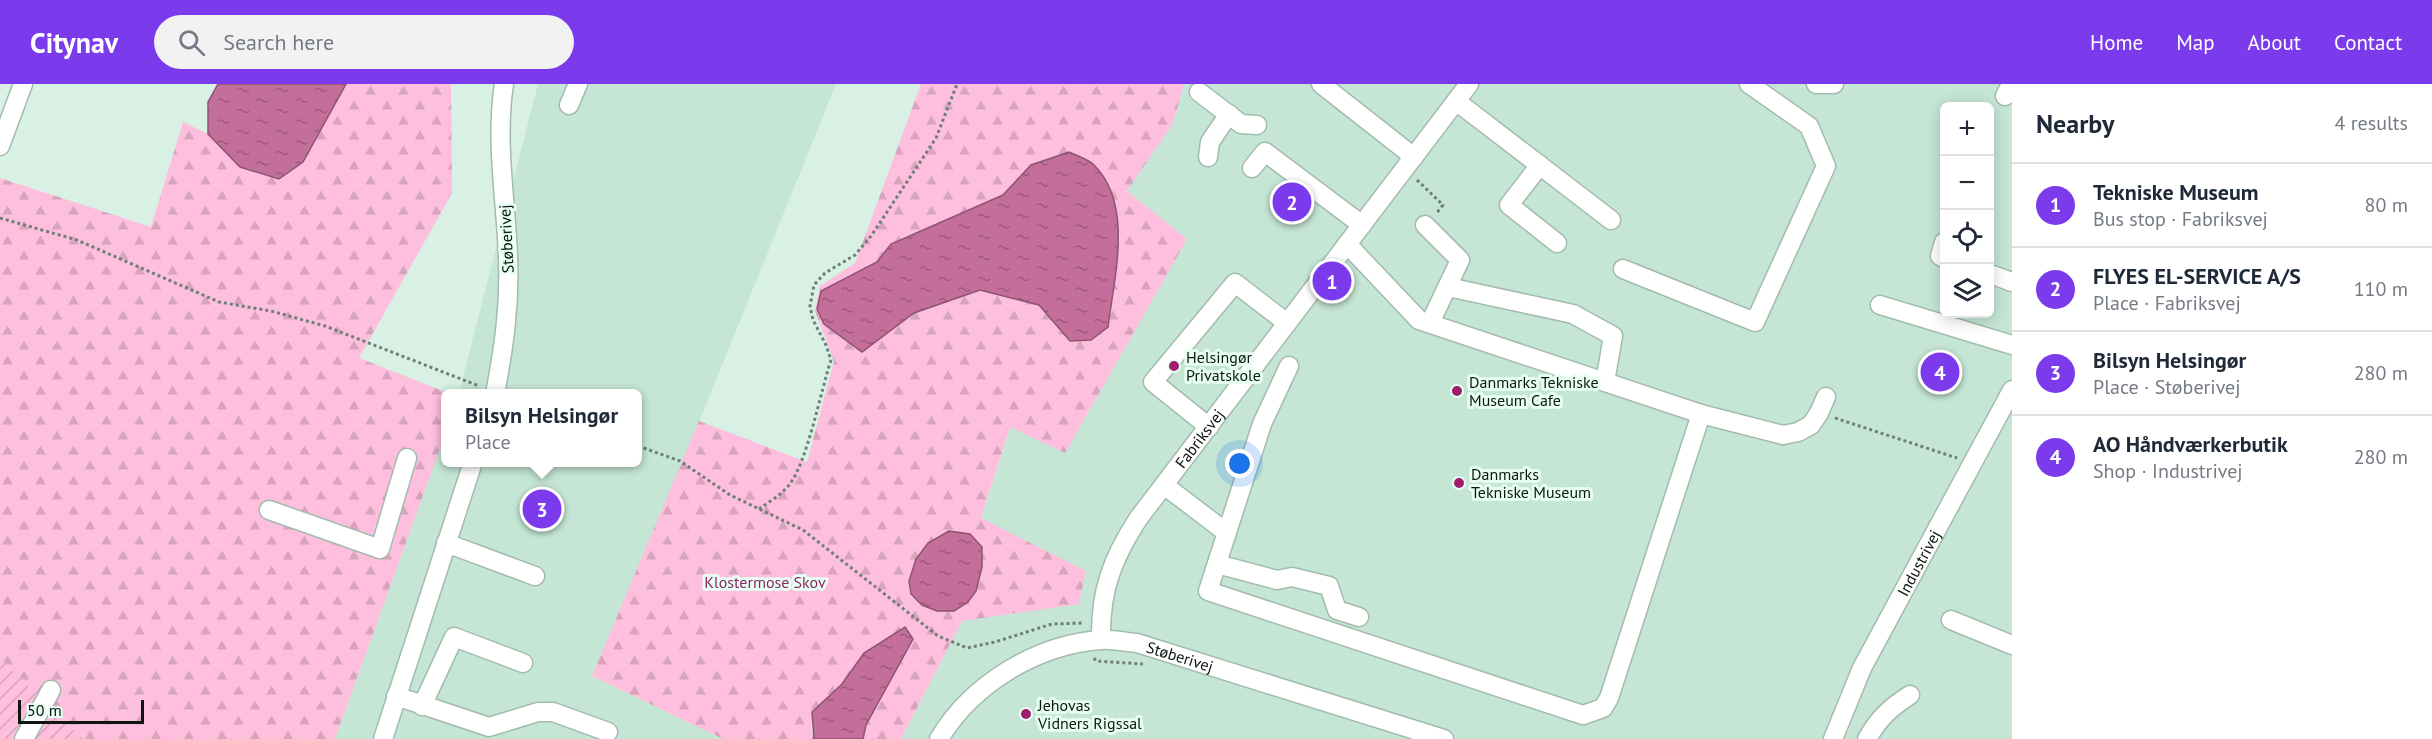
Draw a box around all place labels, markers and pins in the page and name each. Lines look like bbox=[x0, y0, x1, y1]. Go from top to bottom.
pin: 2 bbox=[1272, 180, 1312, 224]
pin: 1 bbox=[1312, 258, 1352, 304]
place label: Helsingør Privatskole bbox=[1186, 347, 1261, 385]
pin: 4 bbox=[1920, 350, 1960, 394]
marker: Helsingør Privatskole bbox=[1167, 359, 1181, 373]
place label: Danmarks Tekniske Museum Cafe bbox=[1469, 372, 1599, 410]
marker: Danmarks Tekniske Museum Cafe bbox=[1450, 384, 1464, 398]
place label: Danmarks Tekniske Museum bbox=[1471, 464, 1591, 502]
marker: Danmarks Tekniske Museum bbox=[1452, 476, 1466, 490]
pin: 3 bbox=[522, 486, 562, 532]
place label: Jehovas Vidners Rigssal bbox=[1037, 695, 1142, 733]
marker: Jehovas Vidners Rigssal bbox=[1019, 707, 1033, 721]

